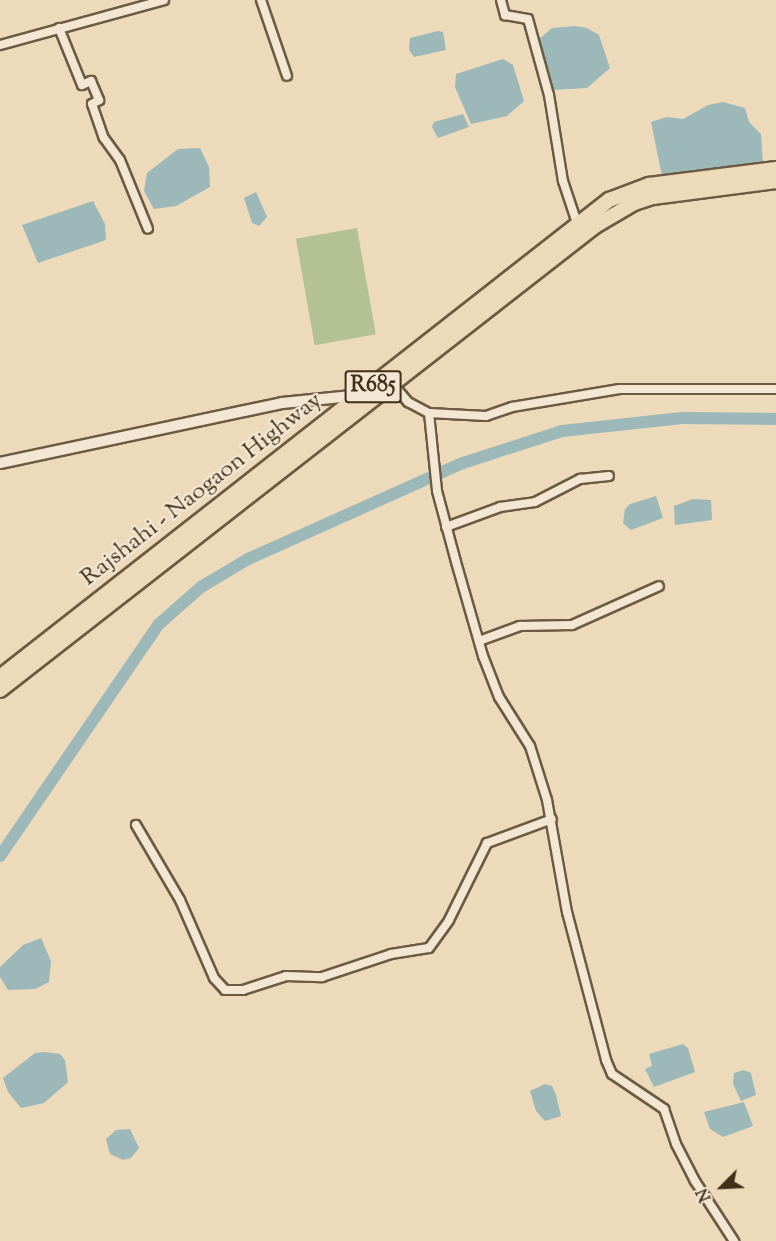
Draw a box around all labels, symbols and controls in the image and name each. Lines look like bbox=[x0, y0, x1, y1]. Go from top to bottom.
road number: R685 bbox=[344, 368, 401, 406]
street label: Rajshahi - Naogaon Highway bbox=[76, 387, 328, 593]
north arrow bbox=[692, 1157, 752, 1217]
text: N bbox=[692, 1184, 718, 1205]

